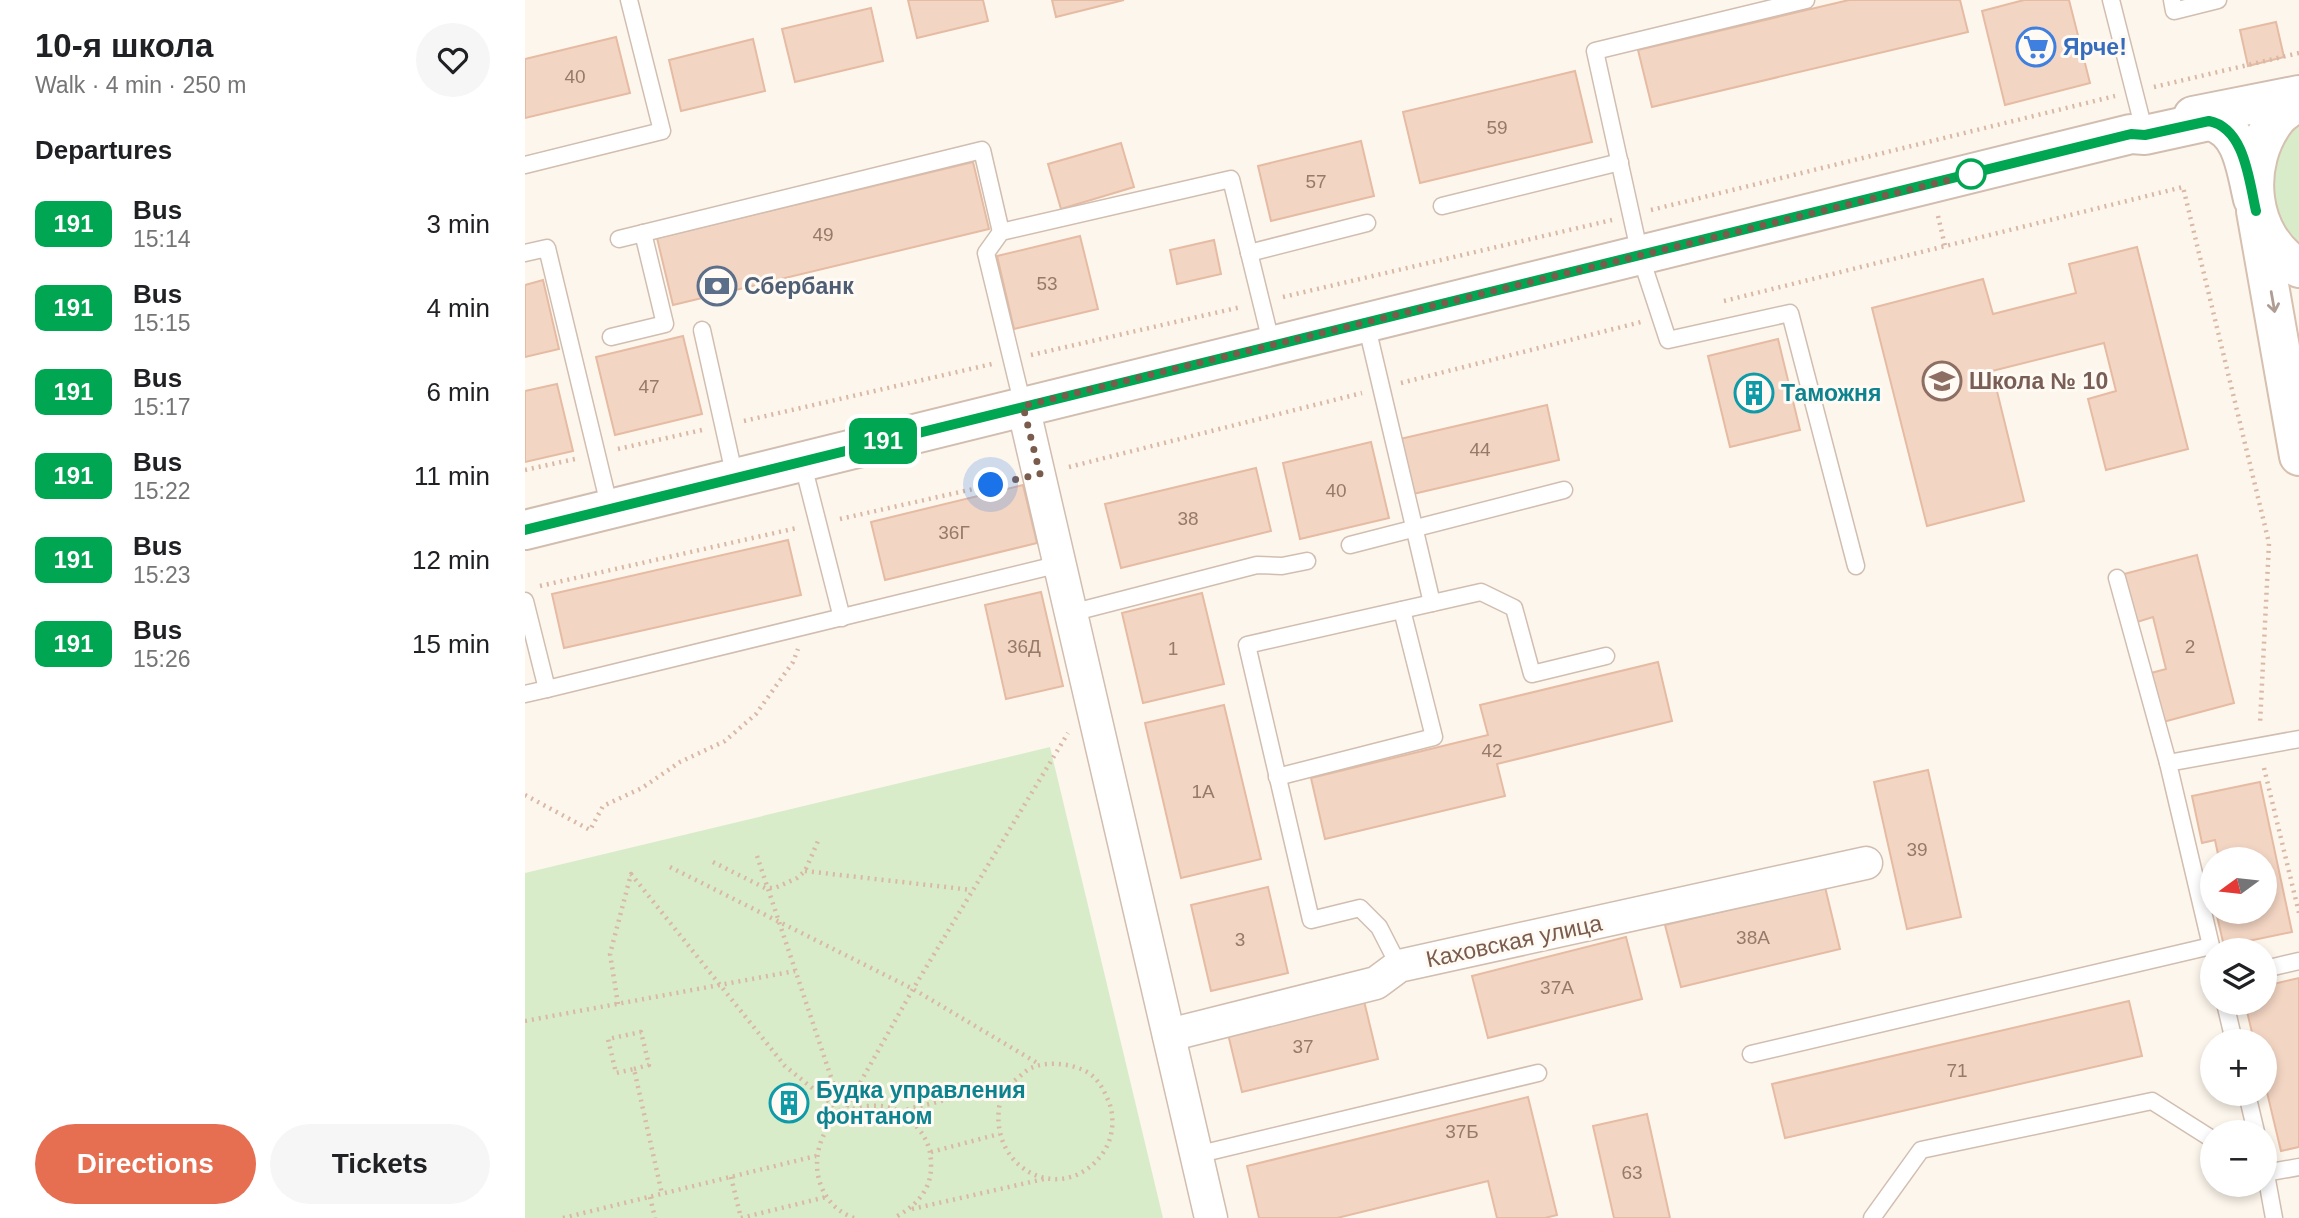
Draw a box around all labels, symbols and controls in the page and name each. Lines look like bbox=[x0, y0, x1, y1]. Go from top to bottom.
button: heart bbox=[416, 23, 490, 97]
supermarket icon: Ярче! bbox=[2015, 26, 2057, 68]
text: 10-я школа bbox=[35, 27, 213, 64]
place label: Ярче! bbox=[2063, 34, 2127, 60]
house number: 40 bbox=[564, 66, 586, 87]
text: Walk · 4 min · 250 m bbox=[35, 72, 246, 98]
house number: 59 bbox=[1486, 117, 1508, 138]
text: Departures bbox=[35, 135, 172, 165]
unlabelled marker bbox=[1956, 159, 1986, 189]
house number: 57 bbox=[1305, 171, 1327, 192]
text: Bus bbox=[133, 195, 182, 225]
text: 3 min bbox=[426, 209, 490, 239]
text: 191 bbox=[53, 210, 94, 237]
house number: 49 bbox=[812, 224, 834, 245]
text: 15:14 bbox=[133, 226, 191, 252]
bank icon: Сбербанк bbox=[696, 265, 738, 307]
place label: Сбербанк bbox=[744, 273, 854, 299]
house number: 53 bbox=[1036, 273, 1058, 294]
text: Bus bbox=[133, 279, 182, 309]
one-way arrow bbox=[2267, 290, 2280, 313]
text: 4 min bbox=[426, 293, 490, 323]
text: 191 bbox=[53, 294, 94, 321]
text: 15:15 bbox=[133, 310, 191, 336]
school or university icon: Школа № 10 bbox=[1921, 360, 1963, 402]
text: Bus bbox=[133, 363, 182, 393]
place label: Школа № 10 bbox=[1969, 368, 2108, 394]
building icon: Таможня bbox=[1733, 372, 1775, 414]
house number: 47 bbox=[638, 376, 660, 397]
text: 6 min bbox=[426, 377, 490, 407]
text: 191 bbox=[53, 378, 94, 405]
place label: Таможня bbox=[1781, 380, 1881, 406]
text: 15:17 bbox=[133, 394, 191, 420]
line badge: 191 bbox=[843, 418, 923, 464]
text: 191 bbox=[863, 427, 903, 454]
house number: 44 bbox=[1469, 439, 1491, 460]
text: Bus bbox=[133, 447, 182, 477]
text: 11 min bbox=[414, 461, 490, 491]
text: 191 bbox=[53, 462, 94, 489]
your location bbox=[973, 467, 1008, 502]
text: 15:22 bbox=[133, 478, 191, 504]
house number: 40 bbox=[1325, 480, 1347, 501]
house number: 38 bbox=[1177, 508, 1199, 529]
house number: 36Г bbox=[938, 522, 970, 543]
text: Bus bbox=[133, 531, 182, 561]
text: 12 min bbox=[412, 545, 490, 575]
text: 191 bbox=[53, 546, 94, 573]
text: 15:23 bbox=[133, 562, 191, 588]
text: Bus bbox=[133, 615, 182, 645]
text: 15 min bbox=[412, 629, 490, 659]
text: 191 bbox=[53, 630, 94, 657]
house number: 36Д bbox=[1007, 636, 1041, 657]
house number: 2 bbox=[2185, 636, 2195, 657]
house number: 1 bbox=[1168, 638, 1178, 659]
text: 15:26 bbox=[133, 646, 191, 672]
house number: 42 bbox=[1481, 740, 1503, 761]
house number: 1А bbox=[1191, 781, 1215, 802]
house number: 39 bbox=[1906, 839, 1928, 860]
north arrow bbox=[2200, 847, 2277, 924]
map controls bbox=[2200, 847, 2277, 1197]
street label: Каховская улица bbox=[1424, 910, 1605, 972]
house number: 38А bbox=[1736, 927, 1770, 948]
house number: 3 bbox=[1235, 929, 1245, 950]
button: layers bbox=[2200, 938, 2277, 1015]
house number: 37А bbox=[1540, 977, 1574, 998]
button: + bbox=[2200, 1029, 2277, 1106]
house number: 37 bbox=[1292, 1036, 1314, 1057]
house number: 71 bbox=[1946, 1060, 1968, 1081]
place label: Будка управления фонтаном bbox=[816, 1077, 1026, 1129]
building icon: Будка управления фонтаном bbox=[768, 1082, 810, 1124]
button: − bbox=[2200, 1120, 2277, 1197]
house number: 37Б bbox=[1445, 1121, 1479, 1142]
button: Directions bbox=[35, 1124, 256, 1204]
button: Tickets bbox=[270, 1124, 490, 1204]
house number: 63 bbox=[1621, 1162, 1643, 1183]

